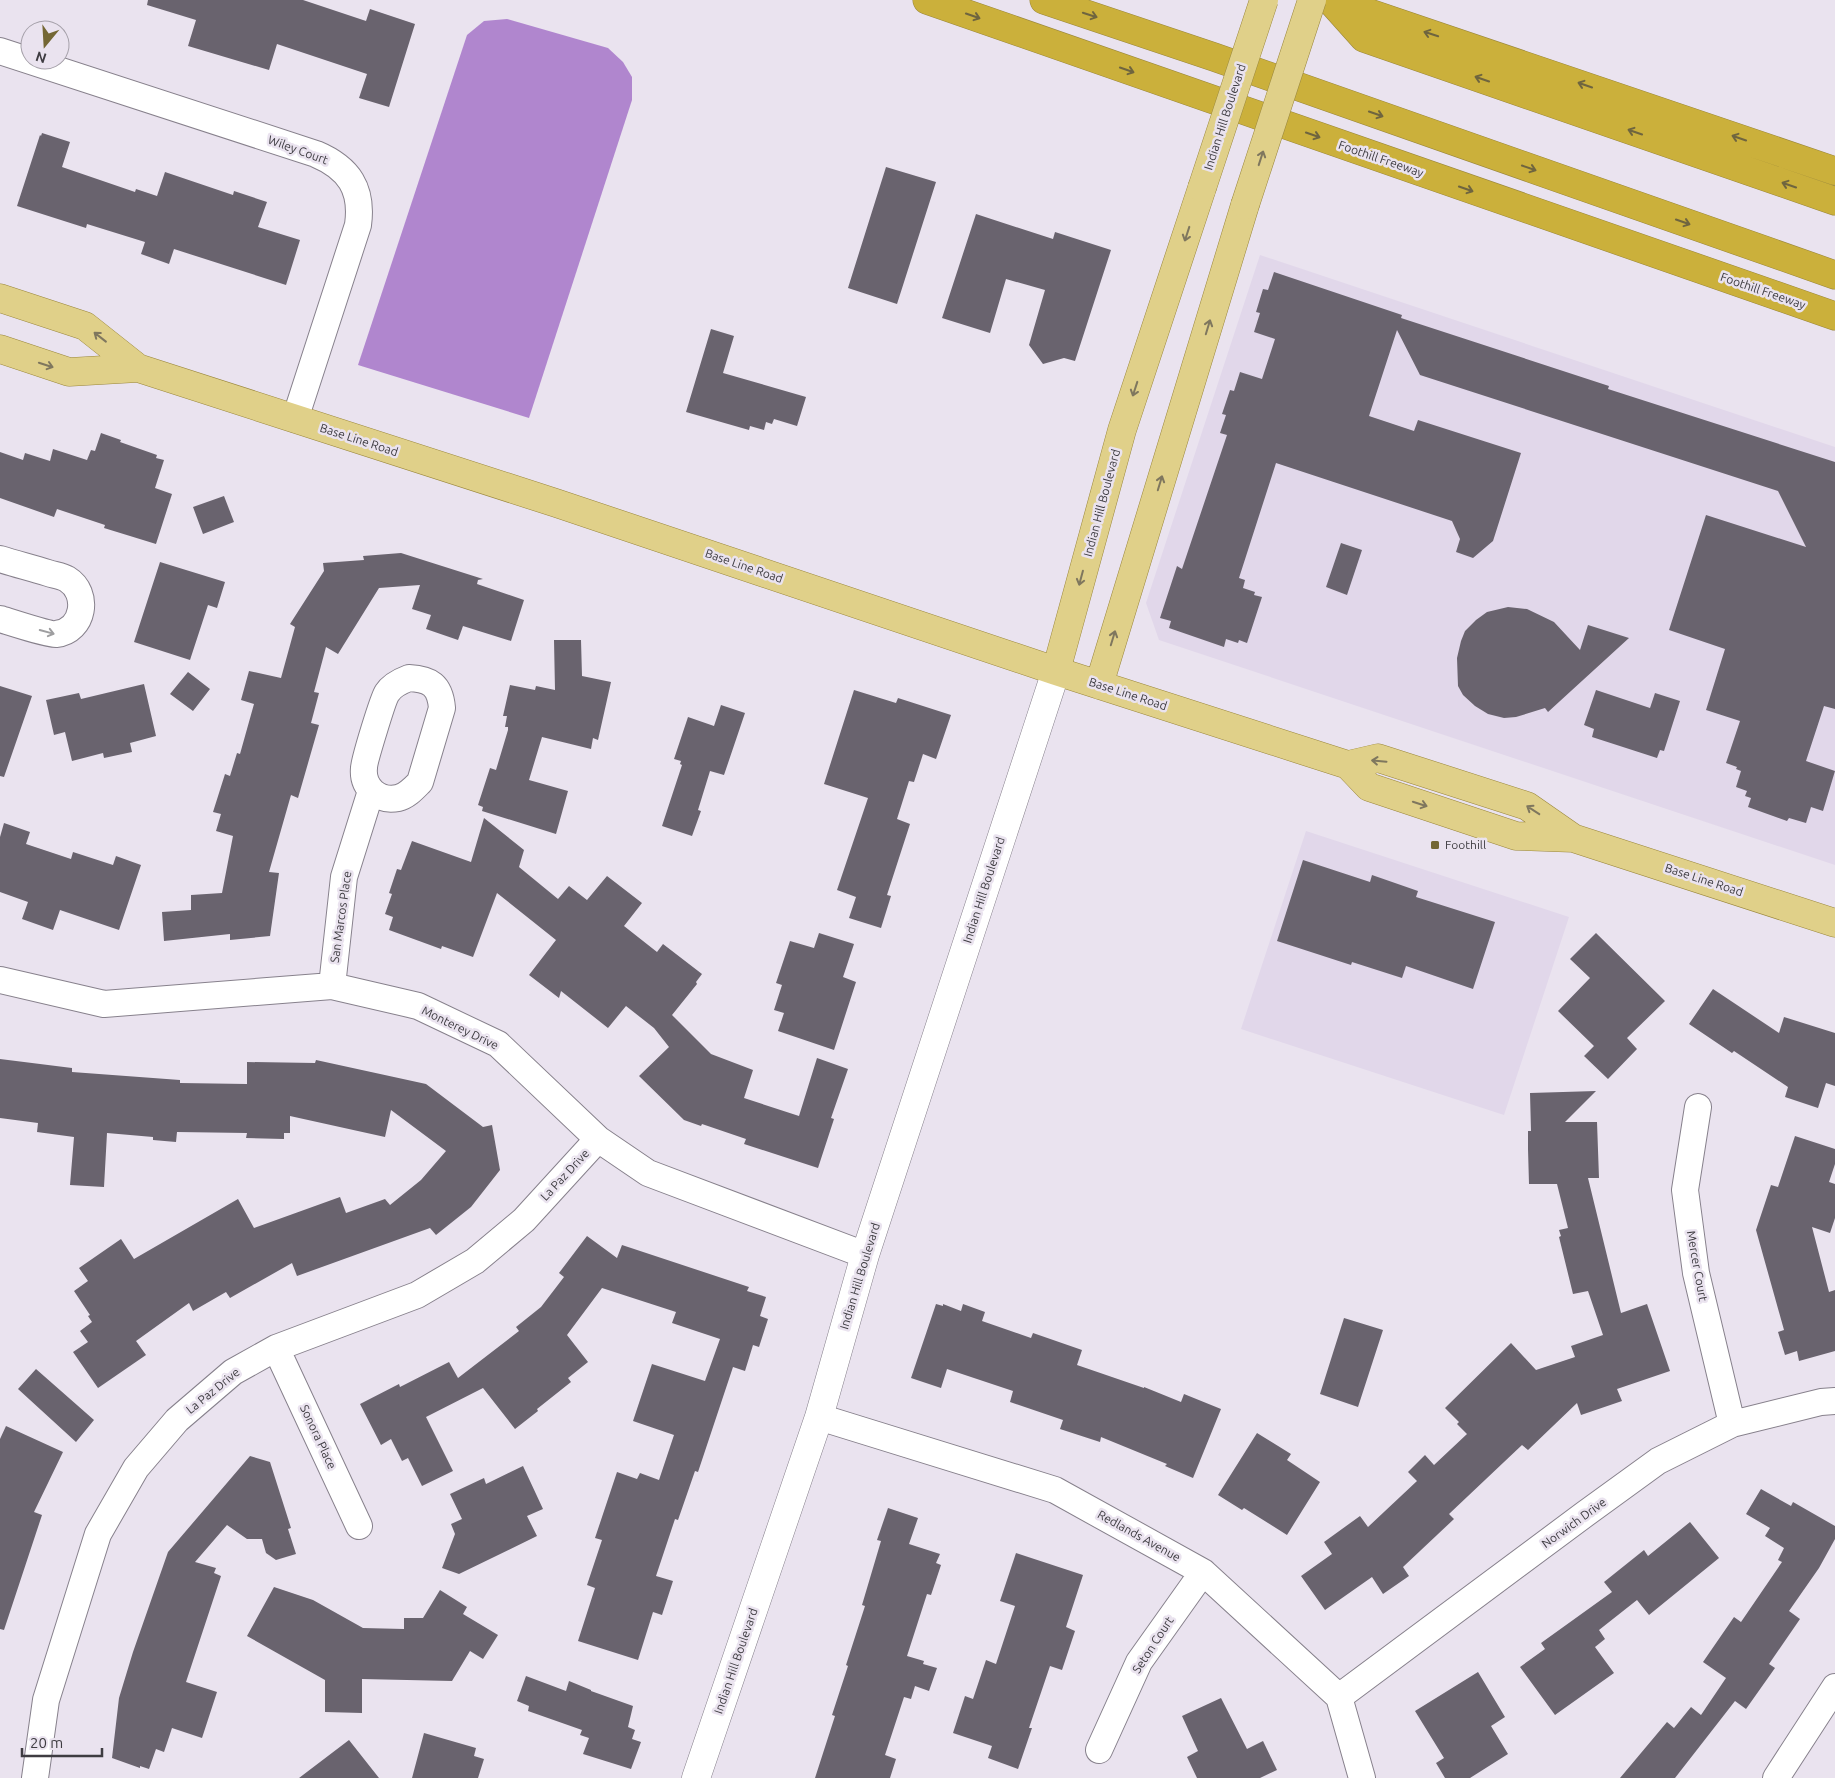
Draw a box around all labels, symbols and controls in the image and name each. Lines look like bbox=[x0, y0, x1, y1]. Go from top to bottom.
one-way arrow bbox=[1082, 11, 1098, 21]
one-way arrow bbox=[965, 12, 980, 21]
north arrow bbox=[20, 20, 70, 70]
one-way arrow bbox=[1424, 28, 1440, 38]
text: N bbox=[34, 48, 48, 67]
street label: Indian Hill Boulevard bbox=[1201, 62, 1248, 172]
one-way arrow bbox=[1118, 66, 1134, 75]
one-way arrow bbox=[1475, 74, 1490, 83]
one-way arrow bbox=[1578, 80, 1594, 89]
one-way arrow bbox=[1368, 110, 1383, 119]
one-way arrow bbox=[1628, 127, 1644, 136]
one-way arrow bbox=[1305, 131, 1320, 140]
street label: Wiley Court bbox=[266, 133, 330, 167]
one-way arrow bbox=[1732, 133, 1747, 142]
street label: Foothill Freeway bbox=[1337, 138, 1426, 179]
one-way arrow bbox=[1256, 151, 1266, 167]
one-way arrow bbox=[1521, 164, 1537, 173]
one-way arrow bbox=[1782, 180, 1797, 189]
one-way arrow bbox=[1458, 185, 1474, 194]
one-way arrow bbox=[1675, 217, 1691, 227]
one-way arrow bbox=[1181, 226, 1191, 242]
street label: Foothill Freeway bbox=[1719, 270, 1808, 311]
one-way arrow bbox=[1204, 320, 1213, 336]
one-way arrow bbox=[94, 332, 107, 343]
one-way arrow bbox=[38, 361, 54, 370]
one-way arrow bbox=[1130, 380, 1140, 396]
street label: Base Line Road bbox=[318, 421, 400, 458]
street label: Indian Hill Boulevard bbox=[1081, 448, 1122, 558]
one-way arrow bbox=[1156, 475, 1166, 491]
street label: Base Line Road bbox=[704, 546, 785, 585]
one-way arrow bbox=[1076, 570, 1086, 586]
one-way arrow bbox=[38, 628, 54, 638]
one-way arrow bbox=[1109, 631, 1118, 646]
street label: Base Line Road bbox=[1087, 675, 1169, 712]
one-way arrow bbox=[1371, 756, 1387, 765]
one-way arrow bbox=[1411, 800, 1427, 809]
one-way arrow bbox=[1526, 805, 1540, 815]
street label: Indian Hill Boulevard bbox=[960, 835, 1007, 945]
place label: Foothill bbox=[1445, 838, 1486, 851]
marker: Foothill bbox=[1429, 839, 1441, 851]
street label: Base Line Road bbox=[1663, 861, 1745, 898]
street label: San Marcos Place bbox=[328, 870, 353, 964]
street label: Monterey Drive bbox=[420, 1003, 501, 1052]
street label: La Paz Drive bbox=[538, 1146, 592, 1203]
street label: Indian Hill Boulevard bbox=[837, 1221, 882, 1331]
street label: Mercer Court bbox=[1685, 1230, 1710, 1303]
street label: La Paz Drive bbox=[183, 1365, 242, 1416]
street label: Sonora Place bbox=[298, 1403, 339, 1471]
street label: Norwich Drive bbox=[1539, 1495, 1608, 1550]
street label: Redlands Avenue bbox=[1096, 1507, 1183, 1564]
street label: Indian Hill Boulevard bbox=[711, 1606, 760, 1715]
street label: Seton Court bbox=[1130, 1614, 1176, 1675]
scale bar bbox=[22, 1726, 102, 1758]
text: 20 m bbox=[30, 1734, 63, 1751]

